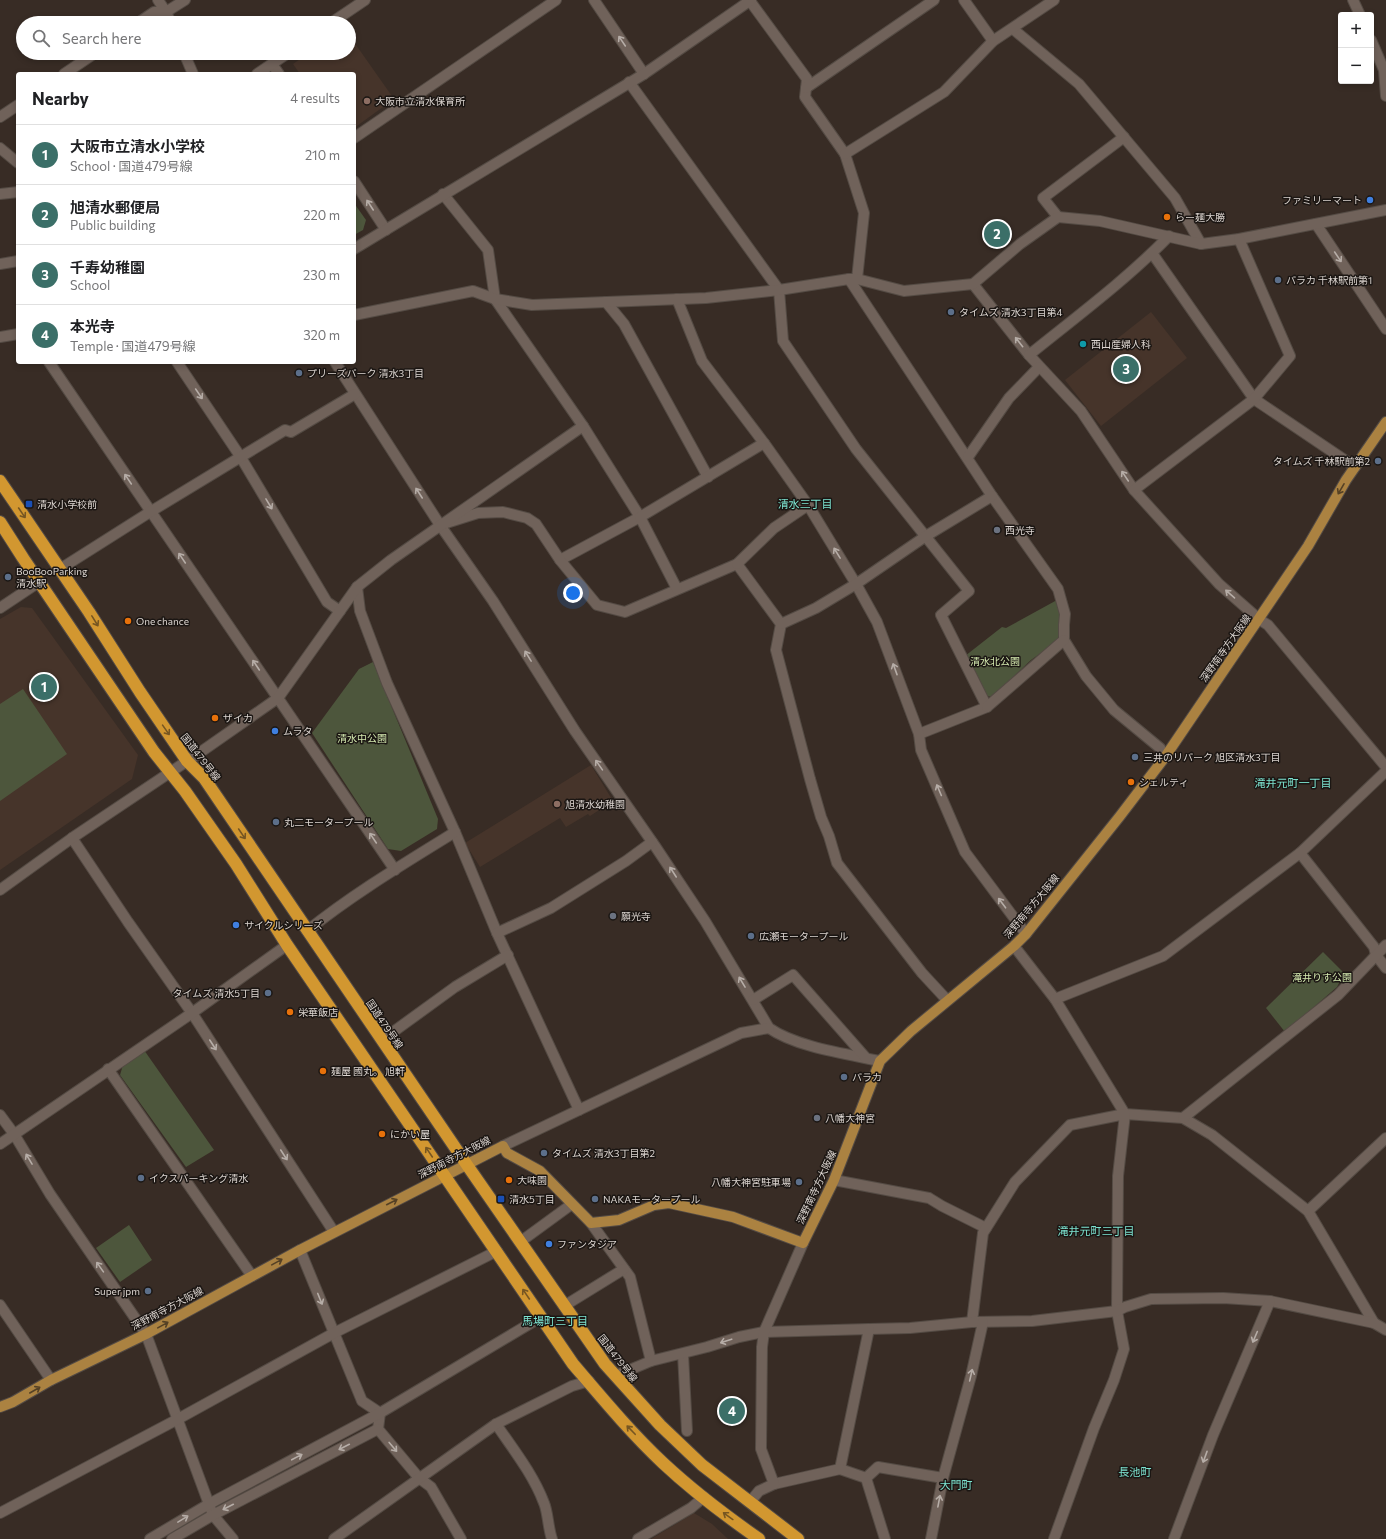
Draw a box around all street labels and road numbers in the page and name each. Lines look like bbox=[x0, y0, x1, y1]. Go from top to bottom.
street label: 深野南寺方大阪線 bbox=[1197, 612, 1253, 684]
street label: 国道479号線 bbox=[179, 731, 223, 783]
street label: 深野南寺方大阪線 bbox=[1001, 872, 1061, 940]
street label: 国道479号線 bbox=[364, 997, 406, 1051]
street label: 深野南寺方大阪線 bbox=[416, 1133, 492, 1181]
street label: 深野南寺方大阪線 bbox=[794, 1148, 838, 1226]
street label: 深野南寺方大阪線 bbox=[129, 1284, 205, 1332]
street label: 国道479号線 bbox=[596, 1332, 640, 1384]

